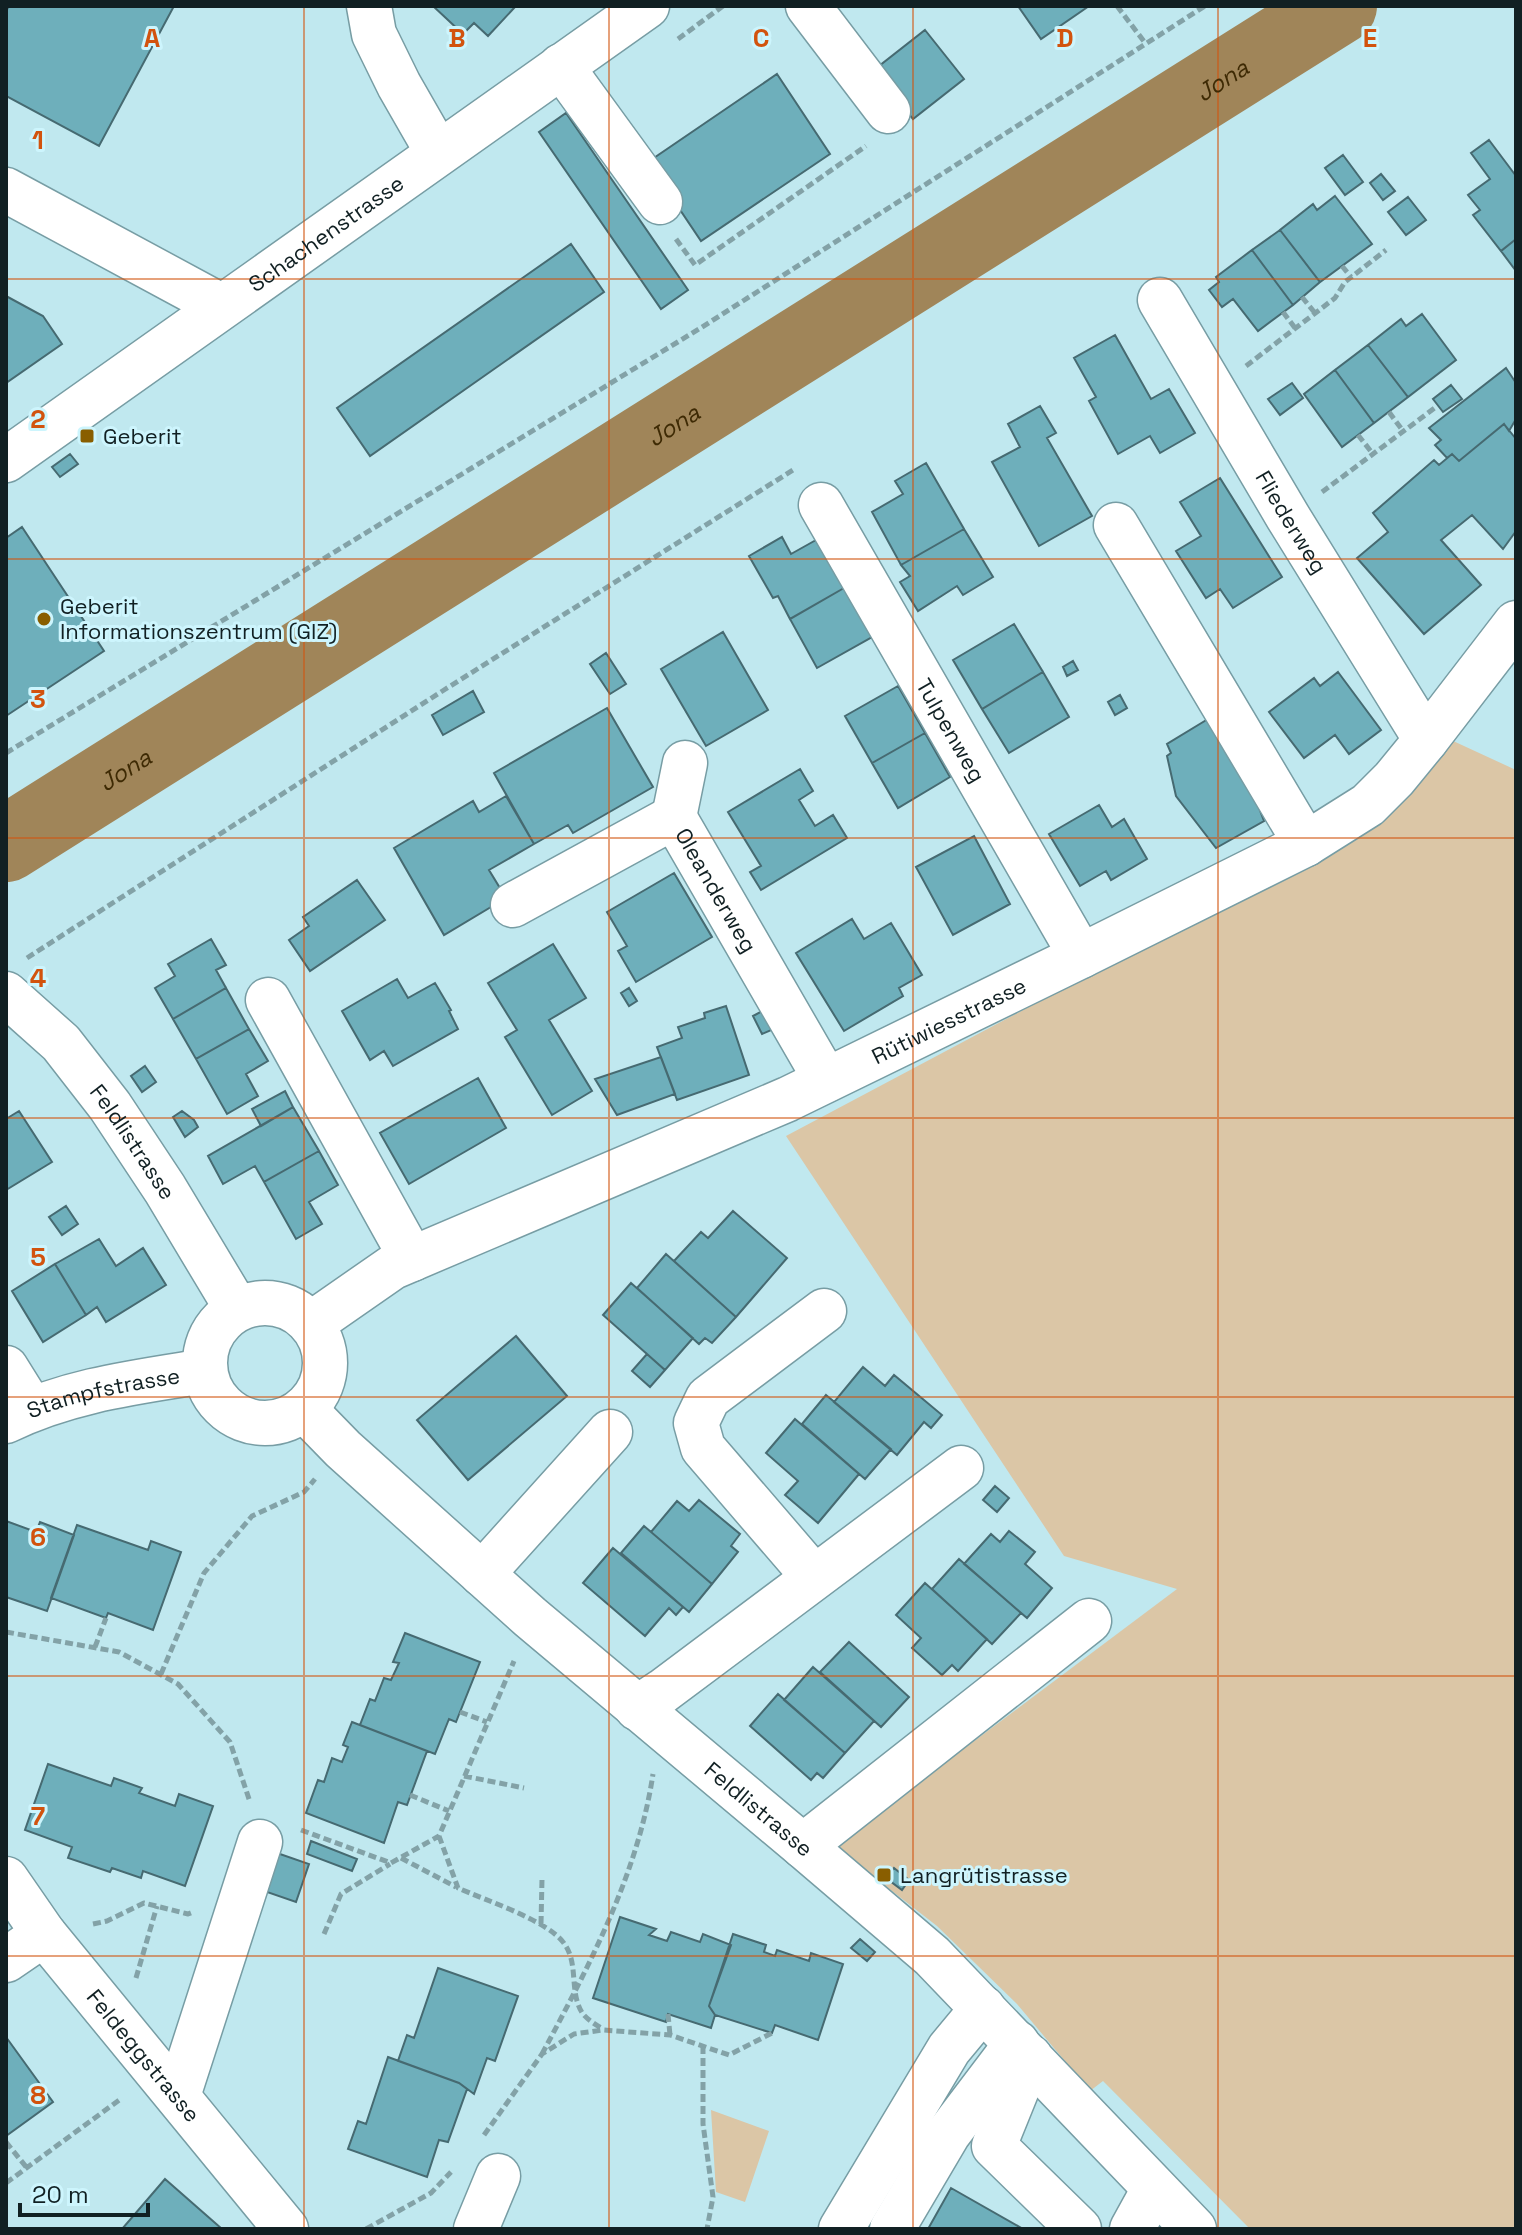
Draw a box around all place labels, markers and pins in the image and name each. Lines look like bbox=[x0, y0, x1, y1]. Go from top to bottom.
place label: Geberit bbox=[103, 422, 182, 450]
marker: Geberit bbox=[78, 427, 96, 445]
place label: Geberit Informationszentrum (GIZ) bbox=[60, 592, 337, 645]
marker: Geberit Informationszentrum (GIZ) bbox=[35, 610, 53, 628]
place label: Langrütistrasse bbox=[900, 1861, 1068, 1889]
marker: Langrütistrasse bbox=[875, 1866, 893, 1884]

